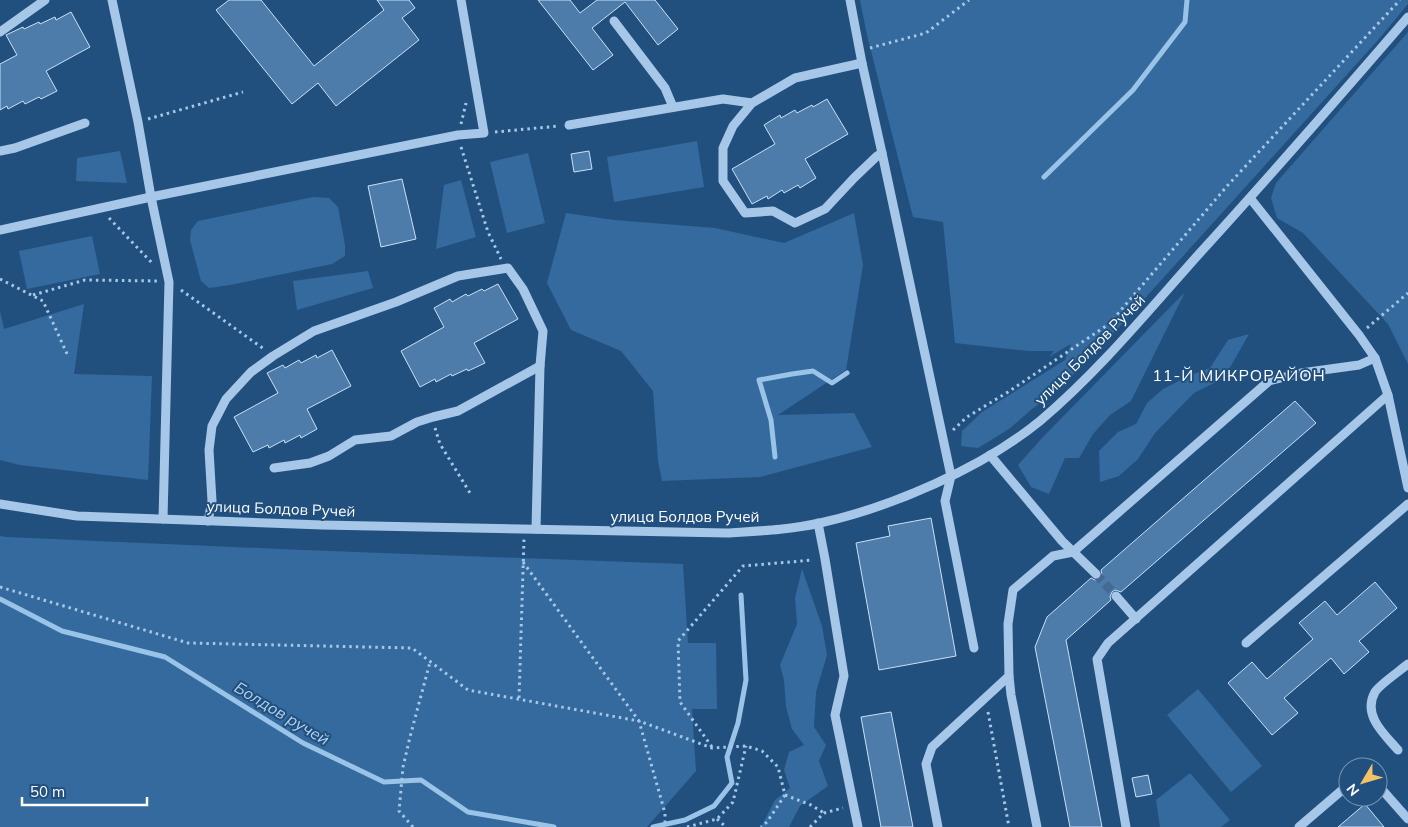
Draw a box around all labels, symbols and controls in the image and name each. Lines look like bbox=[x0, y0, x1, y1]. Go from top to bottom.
street label: улица Болдов Ручей bbox=[1030, 290, 1149, 409]
district label: 11-Й МИКРОРАЙОН bbox=[1152, 365, 1326, 385]
street label: улица Болдов Ручей bbox=[206, 496, 356, 521]
street label: улица Болдов Ручей bbox=[611, 507, 759, 526]
water label: Болдов ручей bbox=[231, 677, 333, 749]
north arrow bbox=[1338, 757, 1388, 807]
scale bar bbox=[22, 774, 148, 806]
text: N bbox=[1342, 780, 1363, 800]
text: 50 m bbox=[30, 782, 65, 801]

